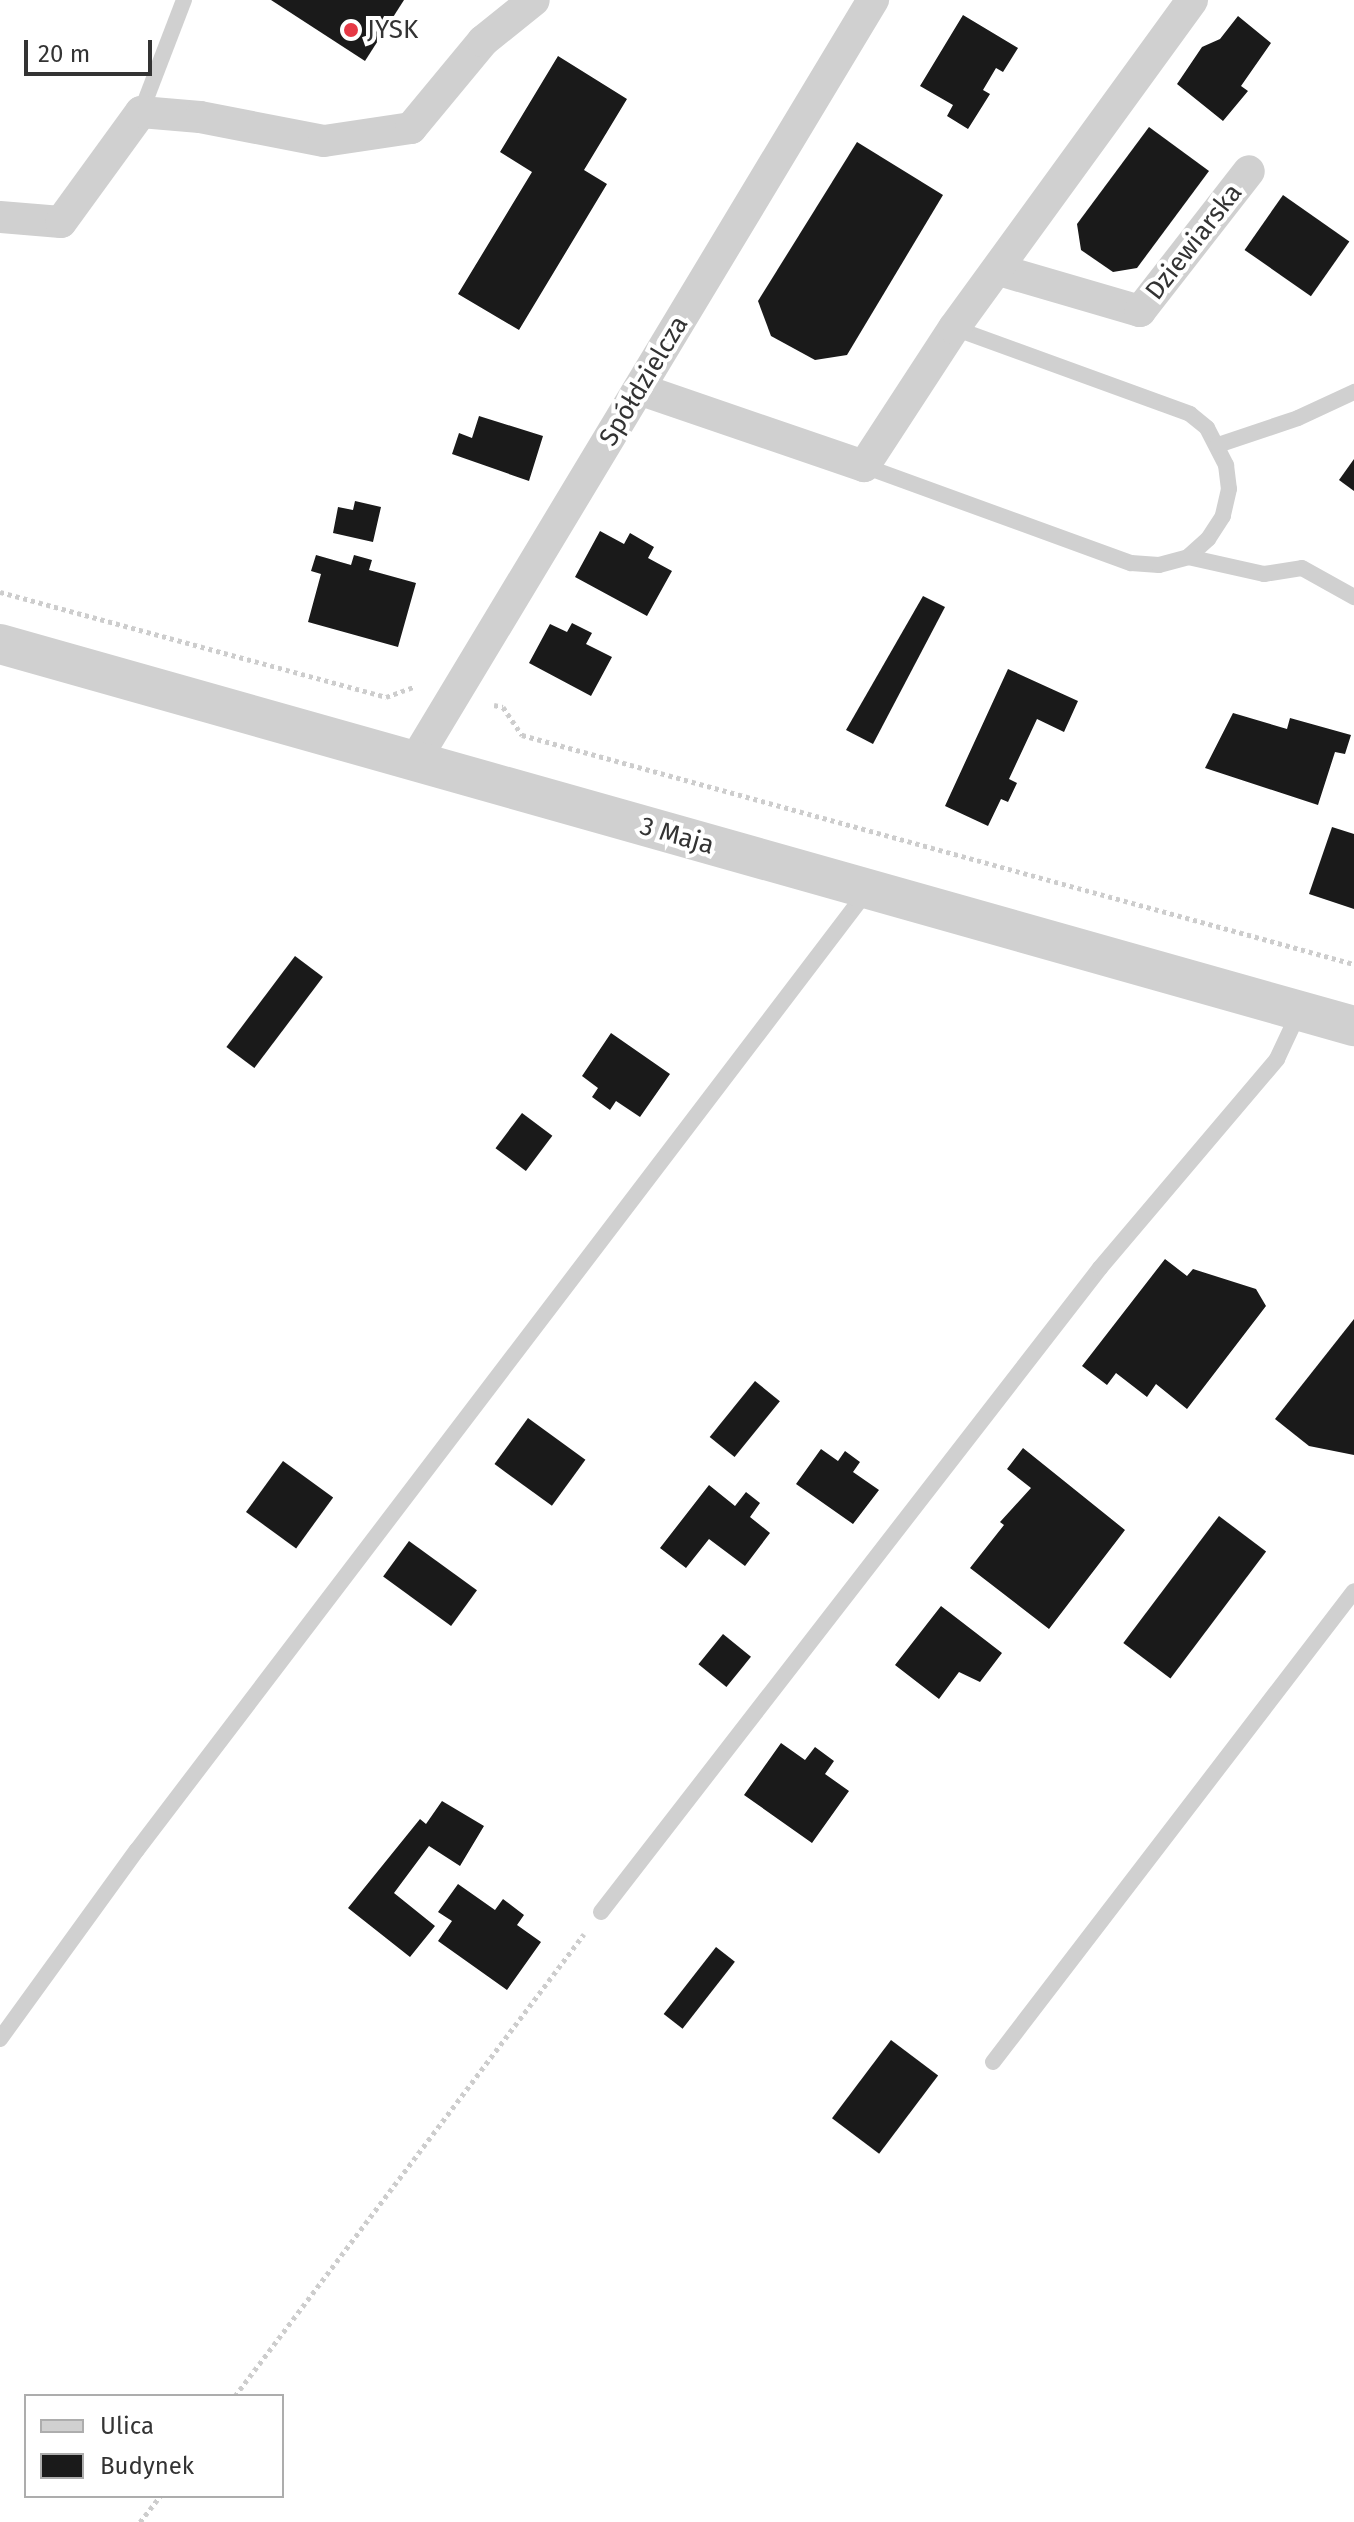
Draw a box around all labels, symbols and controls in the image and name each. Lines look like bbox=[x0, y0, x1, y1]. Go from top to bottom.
place label: JYSK bbox=[367, 14, 418, 46]
marker: JYSK bbox=[342, 21, 360, 39]
scale bar bbox=[28, 24, 156, 74]
text: 20 m bbox=[38, 40, 90, 68]
street label: Dziewiarska bbox=[1139, 178, 1249, 306]
street label: Spółdzielcza bbox=[593, 310, 695, 452]
street label: 3 Maja bbox=[636, 811, 718, 861]
legend bbox=[24, 2394, 284, 2498]
text: Ulica bbox=[100, 2412, 154, 2440]
text: Budynek bbox=[100, 2452, 194, 2480]

